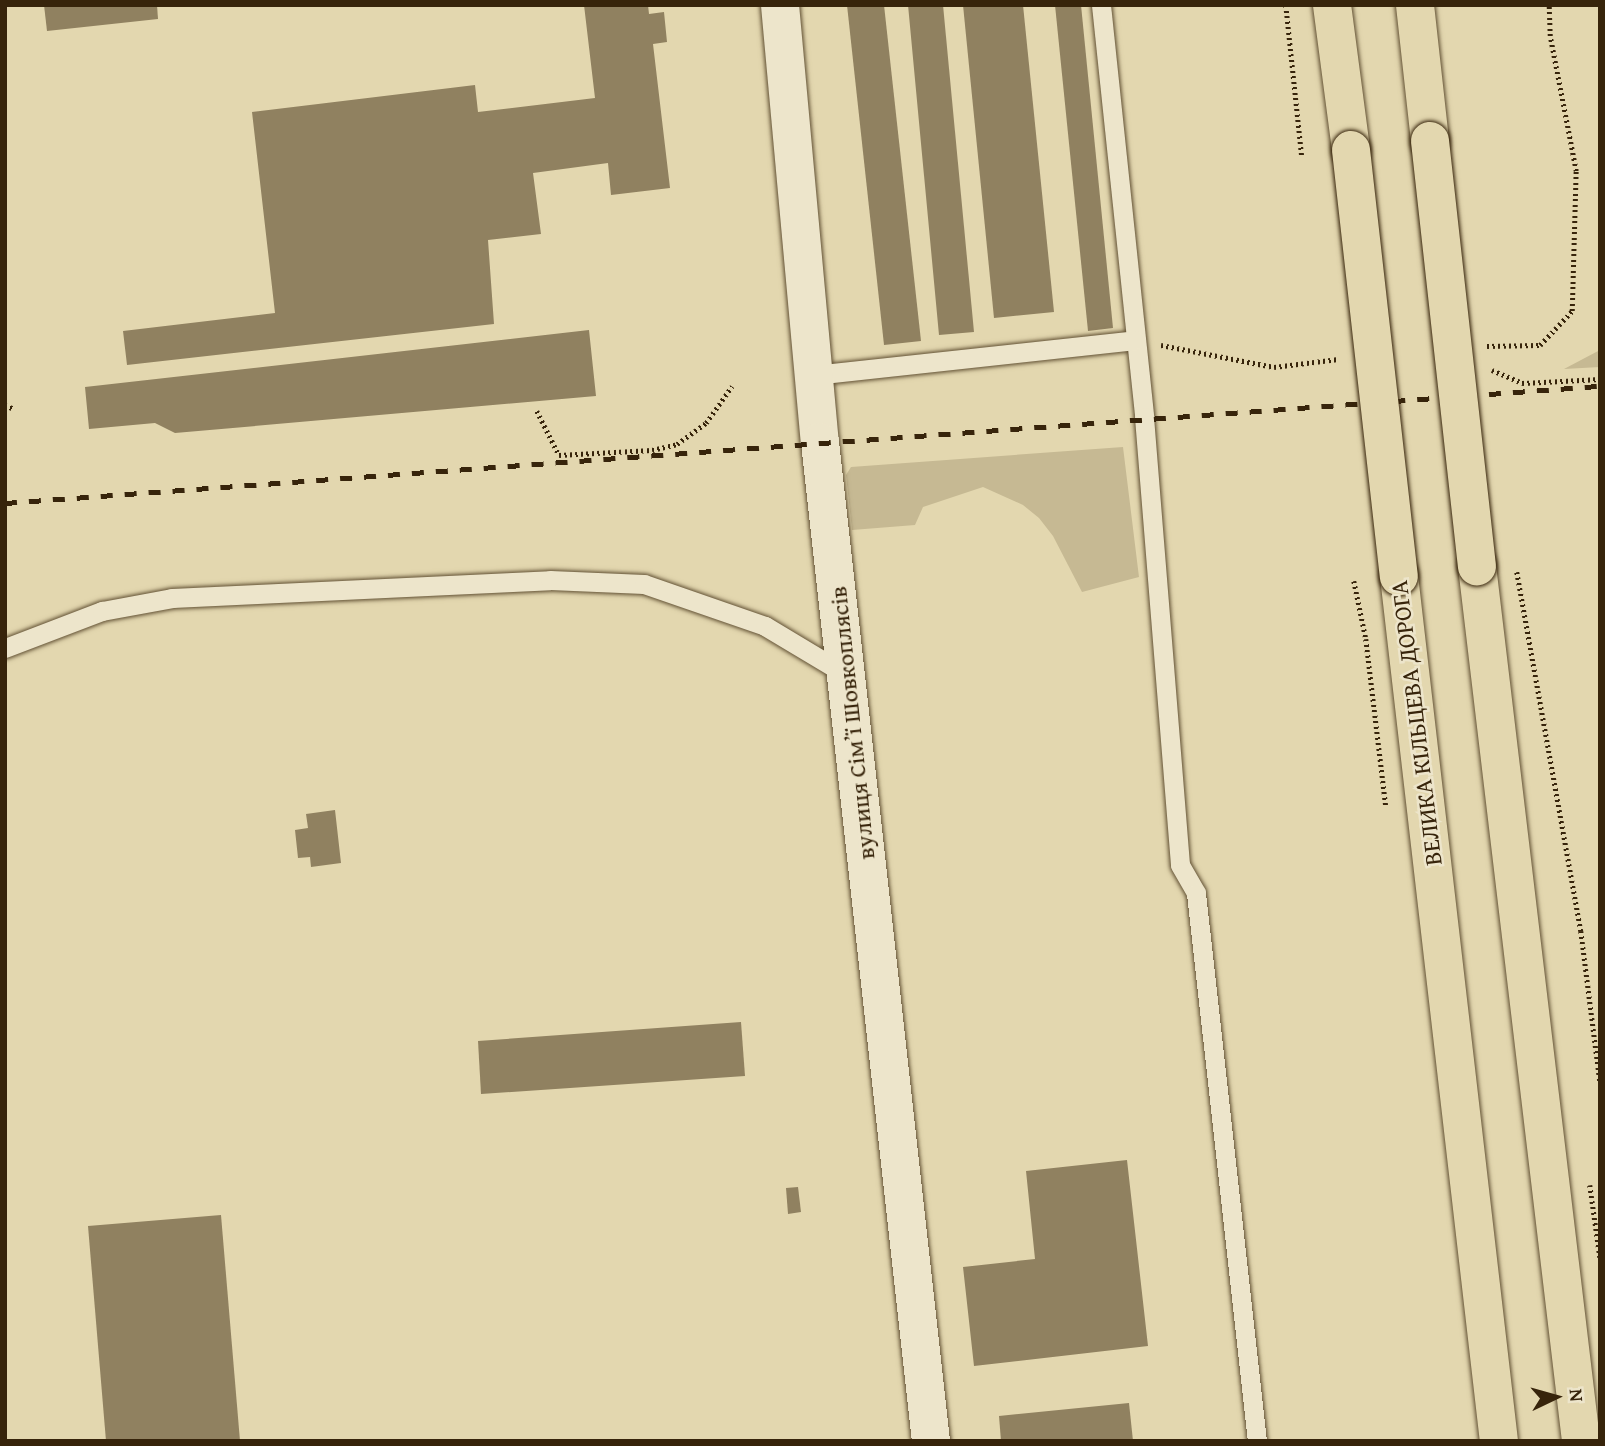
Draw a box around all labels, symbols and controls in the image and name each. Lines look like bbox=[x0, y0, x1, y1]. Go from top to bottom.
street label: ВЕЛИКА КІЛЬЦЕВА ДОРОГА bbox=[1384, 579, 1448, 867]
street label: вулиця Сімʼї Шовкоплясів bbox=[823, 585, 881, 861]
north arrow bbox=[1521, 1362, 1591, 1432]
text: N bbox=[1562, 1388, 1591, 1403]

